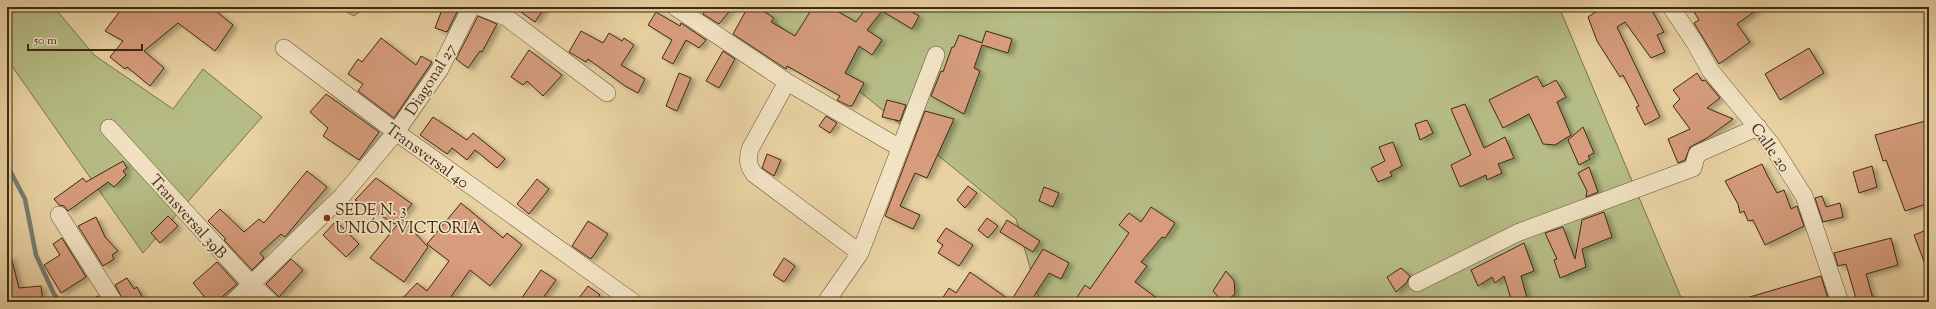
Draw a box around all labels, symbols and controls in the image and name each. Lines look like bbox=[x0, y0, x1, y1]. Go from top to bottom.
scale bar bbox=[28, 26, 142, 52]
text: 50 m bbox=[33, 32, 57, 50]
street label: Diagonal 27 bbox=[401, 40, 463, 121]
street label: Transversal 40 bbox=[380, 119, 473, 195]
street label: Calle 20 bbox=[1744, 119, 1794, 178]
street label: Transversal 39B bbox=[143, 171, 231, 265]
place label: SEDE N. 3 UNIÓN VICTORIA bbox=[335, 200, 481, 241]
marker: SEDE N. 3 UNIÓN VICTORIA bbox=[322, 213, 332, 223]

